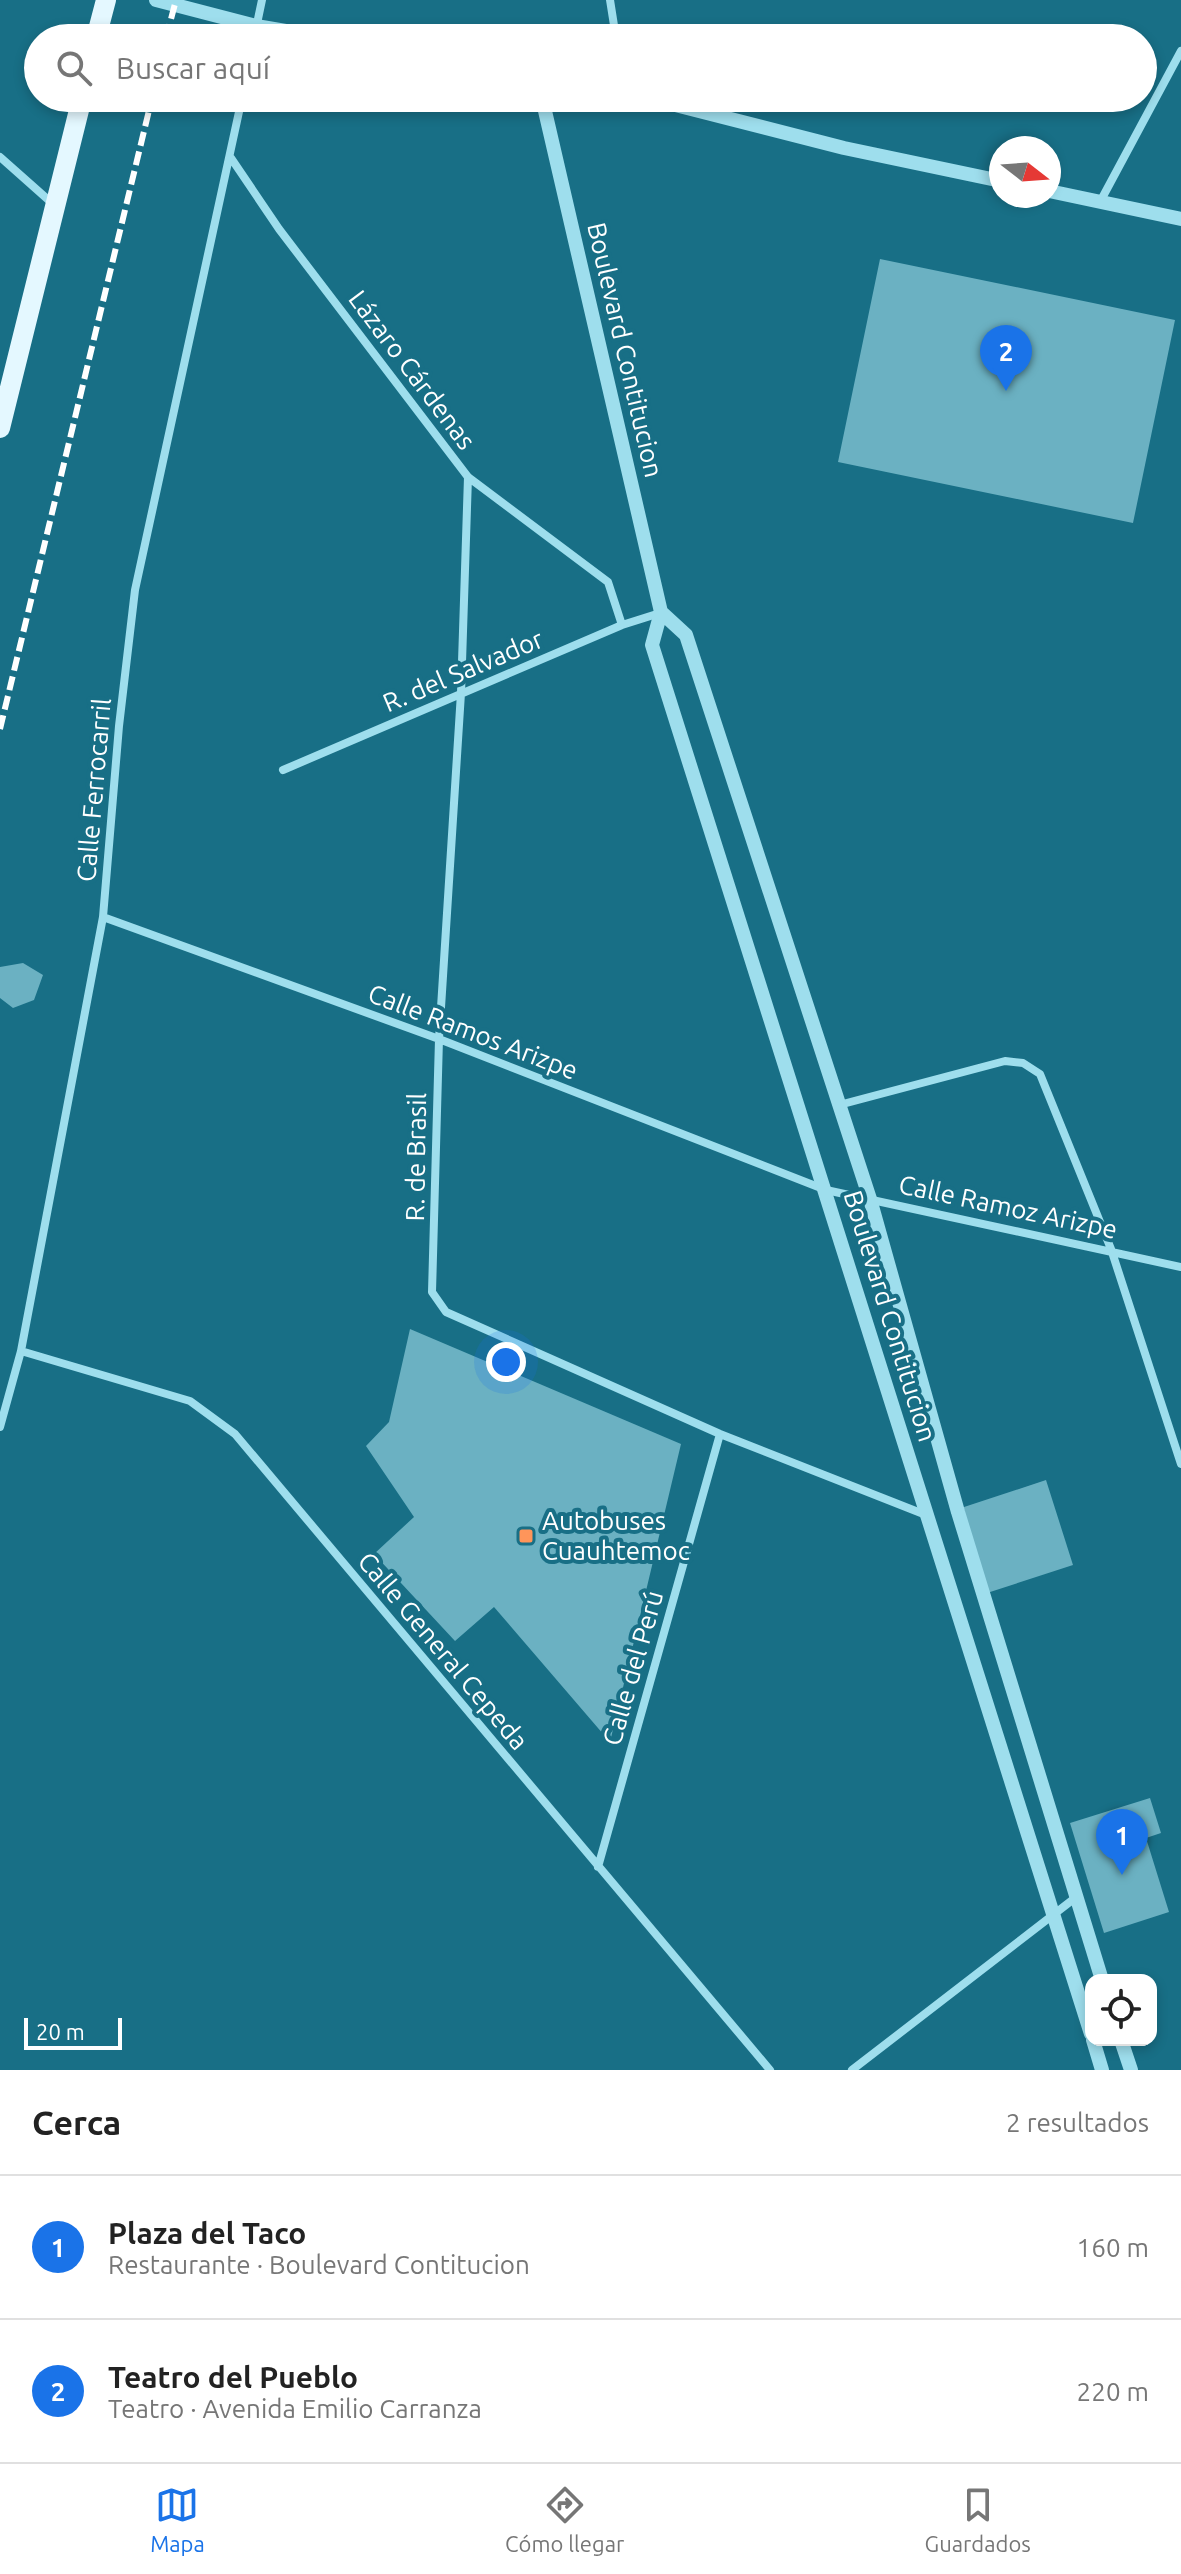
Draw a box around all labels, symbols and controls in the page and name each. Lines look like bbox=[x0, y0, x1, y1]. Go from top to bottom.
search box bbox=[24, 24, 1157, 112]
icon: search bbox=[52, 46, 96, 90]
text: Buscar aquí bbox=[116, 51, 270, 85]
north arrow bbox=[989, 136, 1061, 208]
street label: Boulevard Contitucion bbox=[582, 220, 669, 480]
street label: Lázaro Cárdenas bbox=[343, 285, 481, 455]
pin: 2 bbox=[980, 325, 1032, 391]
street label: R. del Salvador bbox=[378, 624, 547, 717]
street label: Calle Ferrocarril bbox=[71, 697, 116, 883]
street label: Calle Ramos Arizpe bbox=[364, 978, 582, 1085]
street label: R. de Brasil bbox=[400, 1092, 431, 1222]
street label: Calle Ramoz Arizpe bbox=[896, 1169, 1120, 1244]
street label: Boulevard Contitucion bbox=[838, 1187, 942, 1445]
your location bbox=[486, 1342, 526, 1382]
place label: Autobuses Cuauhtemoc bbox=[542, 1506, 690, 1565]
marker: Autobuses Cuauhtemoc bbox=[517, 1527, 535, 1545]
street label: Calle General Cepeda bbox=[352, 1546, 534, 1755]
street label: Calle del Perú bbox=[597, 1587, 668, 1749]
pin: 1 bbox=[1096, 1809, 1148, 1875]
map controls bbox=[1085, 1974, 1157, 2046]
button: locate bbox=[1085, 1974, 1157, 2046]
scale bar bbox=[24, 2014, 122, 2050]
text: 20 m bbox=[36, 2019, 85, 2044]
text: Cerca bbox=[32, 2103, 121, 2141]
text: 2 resultados bbox=[1006, 2108, 1149, 2137]
text: Plaza del Taco bbox=[108, 2216, 306, 2250]
text: 1 bbox=[51, 2233, 65, 2262]
text: 160 m bbox=[1077, 2233, 1149, 2262]
text: Restaurante · Boulevard Contitucion bbox=[108, 2250, 530, 2279]
text: Teatro del Pueblo bbox=[108, 2360, 358, 2394]
text: 2 bbox=[51, 2377, 65, 2406]
text: 220 m bbox=[1077, 2377, 1149, 2406]
text: Teatro · Avenida Emilio Carranza bbox=[108, 2394, 482, 2423]
tab: Mapa bbox=[150, 2483, 205, 2556]
tab: Cómo llegar bbox=[505, 2483, 624, 2556]
tab: Guardados bbox=[925, 2483, 1031, 2556]

